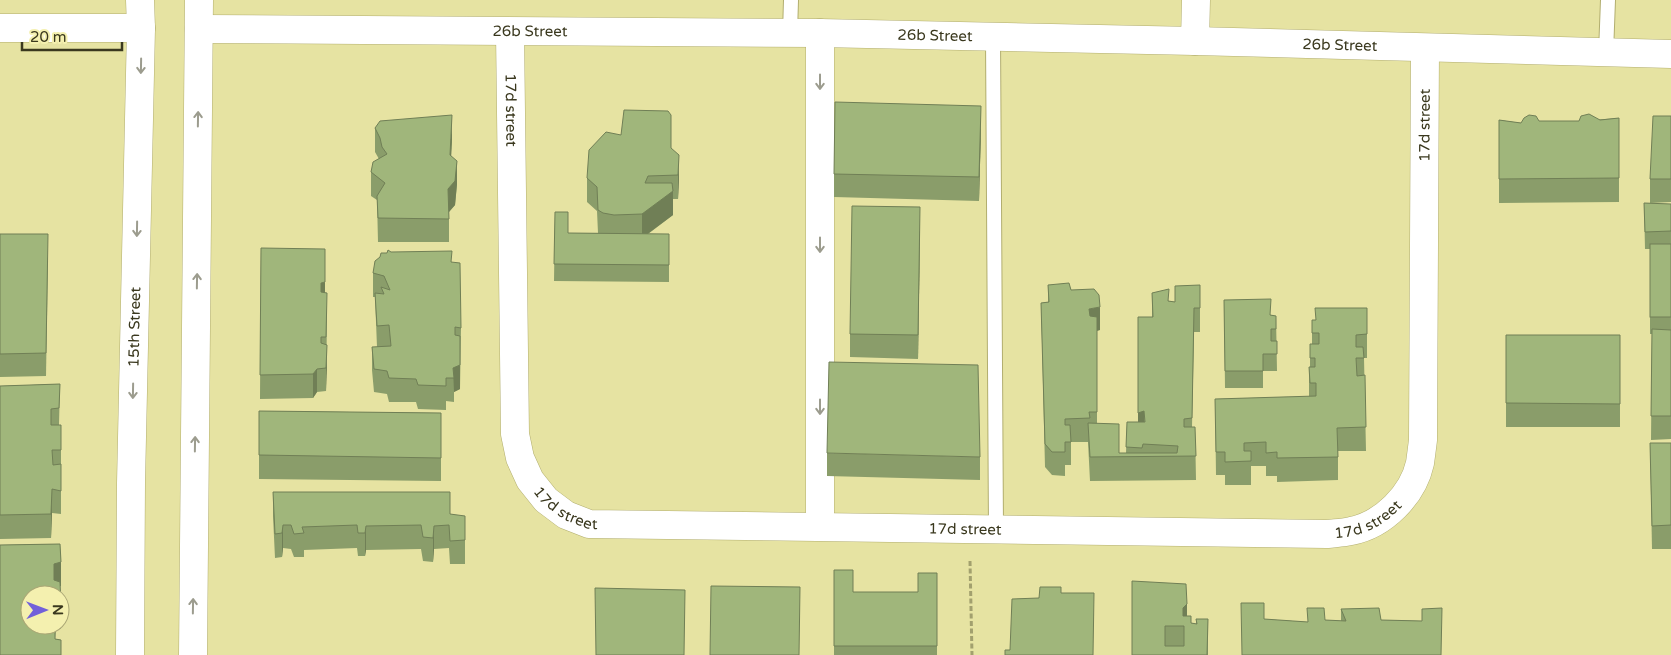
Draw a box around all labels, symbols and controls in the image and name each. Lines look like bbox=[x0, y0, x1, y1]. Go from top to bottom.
scale bar bbox=[22, 20, 122, 52]
street label: 26b Street bbox=[492, 22, 568, 40]
street label: 26b Street bbox=[897, 26, 973, 45]
text: 20 m bbox=[30, 28, 67, 46]
street label: 26b Street bbox=[1302, 35, 1378, 55]
one-way arrow bbox=[136, 58, 145, 74]
street label: 17d street bbox=[502, 73, 520, 147]
one-way arrow bbox=[815, 74, 825, 90]
street label: 17d street bbox=[1415, 88, 1434, 162]
one-way arrow bbox=[193, 111, 203, 128]
one-way arrow bbox=[132, 220, 142, 236]
one-way arrow bbox=[815, 236, 825, 252]
one-way arrow bbox=[192, 274, 201, 290]
street label: 15th Street bbox=[125, 286, 144, 368]
one-way arrow bbox=[129, 383, 138, 399]
one-way arrow bbox=[815, 398, 825, 415]
one-way arrow bbox=[190, 436, 200, 452]
street label: 17d street bbox=[530, 483, 598, 533]
street label: 17d street bbox=[1333, 496, 1405, 542]
street label: 17d street bbox=[928, 520, 1002, 539]
north arrow bbox=[20, 585, 70, 635]
one-way arrow bbox=[188, 599, 198, 615]
text: N bbox=[49, 604, 66, 616]

